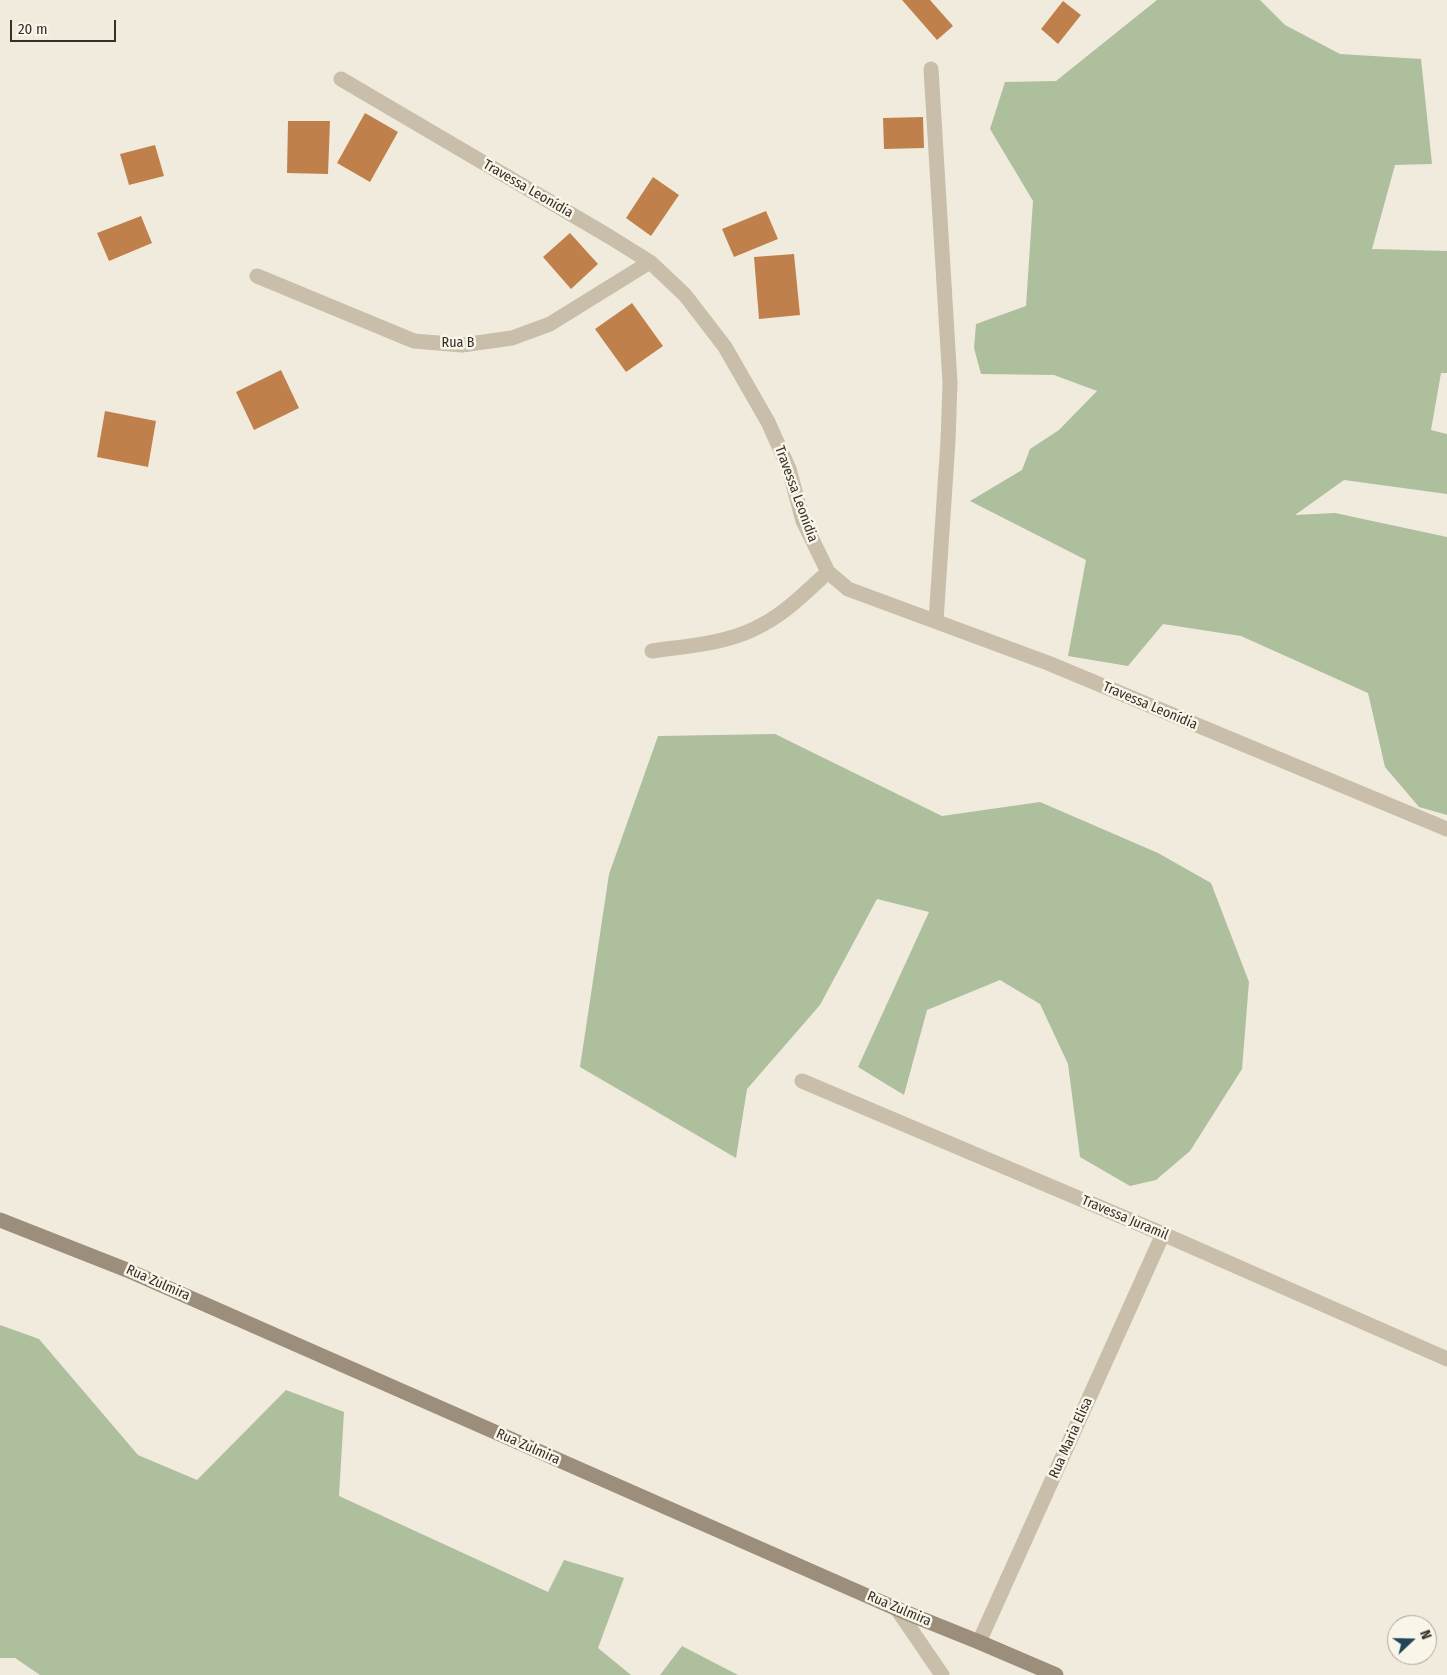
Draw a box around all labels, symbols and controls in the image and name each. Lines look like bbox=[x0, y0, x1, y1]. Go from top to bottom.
scale bar bbox=[12, 10, 119, 42]
text: 20 m bbox=[18, 20, 48, 38]
street label: Travessa Leonídia bbox=[480, 156, 576, 222]
street label: Rua B bbox=[442, 335, 474, 351]
street label: Travessa Leonídia bbox=[771, 444, 821, 544]
street label: Travessa Leonídia bbox=[1100, 679, 1200, 733]
street label: Travessa Juramil bbox=[1079, 1192, 1171, 1244]
street label: Rua Zulmira bbox=[123, 1261, 193, 1305]
street label: Rua Maria Elisa bbox=[1046, 1395, 1096, 1481]
street label: Rua Zulmira bbox=[493, 1425, 563, 1469]
street label: Rua Zulmira bbox=[864, 1588, 934, 1630]
north arrow bbox=[1387, 1615, 1437, 1665]
text: N bbox=[1416, 1628, 1435, 1642]

